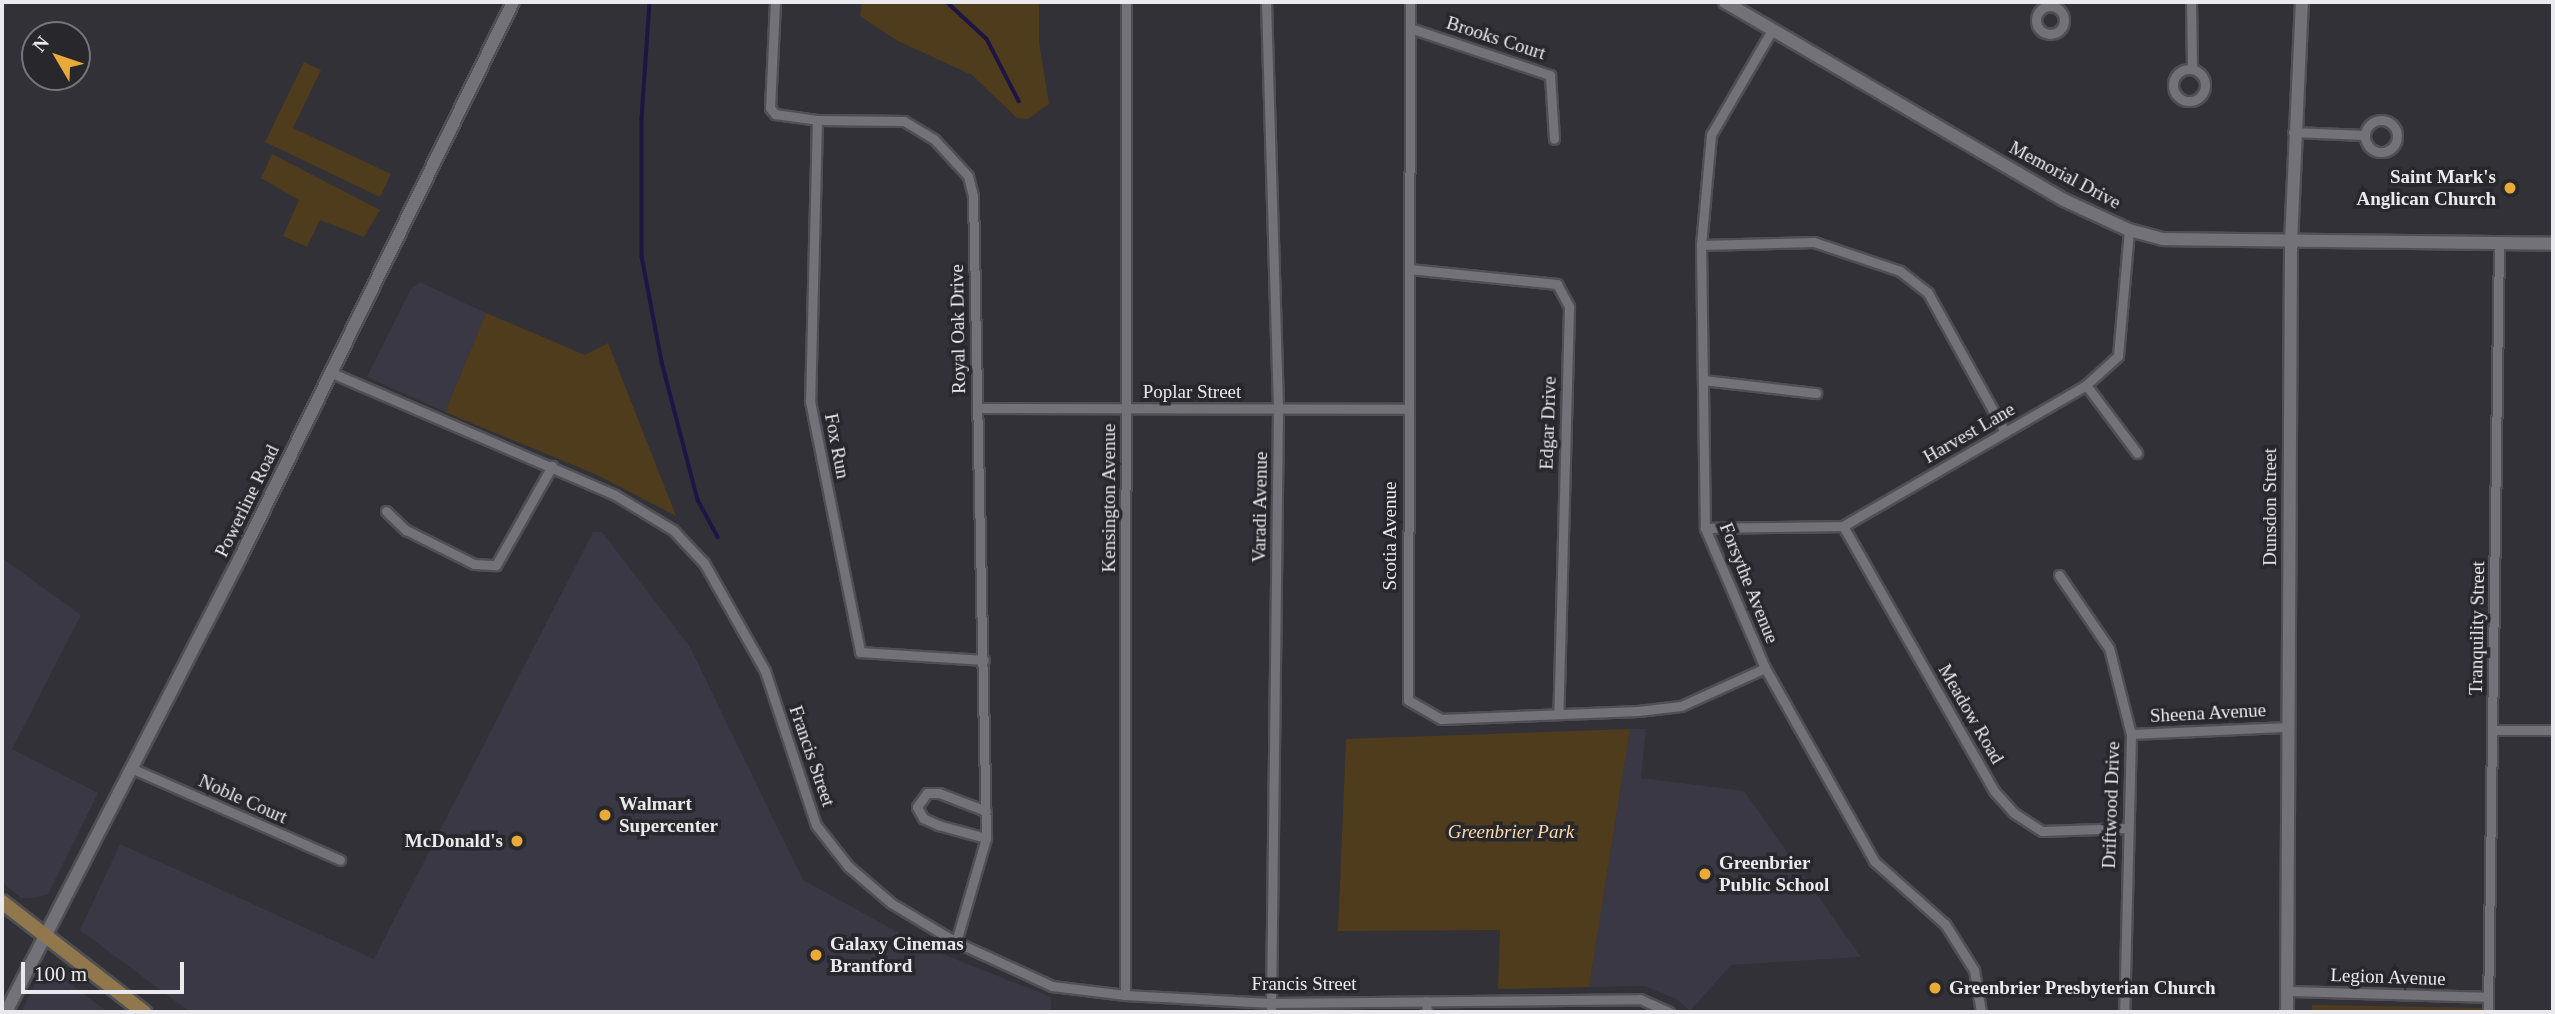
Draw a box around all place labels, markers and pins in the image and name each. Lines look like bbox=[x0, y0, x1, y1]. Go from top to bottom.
place label: Saint Mark's Anglican Church bbox=[2356, 166, 2496, 210]
marker: Saint Mark's Anglican Church bbox=[2502, 180, 2518, 196]
place label: Walmart Supercenter bbox=[619, 793, 718, 837]
marker: Walmart Supercenter bbox=[597, 807, 613, 823]
place label: McDonald's bbox=[405, 830, 503, 852]
marker: McDonald's bbox=[509, 833, 525, 849]
place label: Greenbrier Public School bbox=[1719, 852, 1829, 896]
marker: Greenbrier Public School bbox=[1697, 866, 1713, 882]
place label: Galaxy Cinemas Brantford bbox=[830, 933, 964, 977]
marker: Galaxy Cinemas Brantford bbox=[808, 947, 824, 963]
place label: Greenbrier Presbyterian Church bbox=[1949, 977, 2216, 999]
marker: Greenbrier Presbyterian Church bbox=[1927, 980, 1943, 996]

